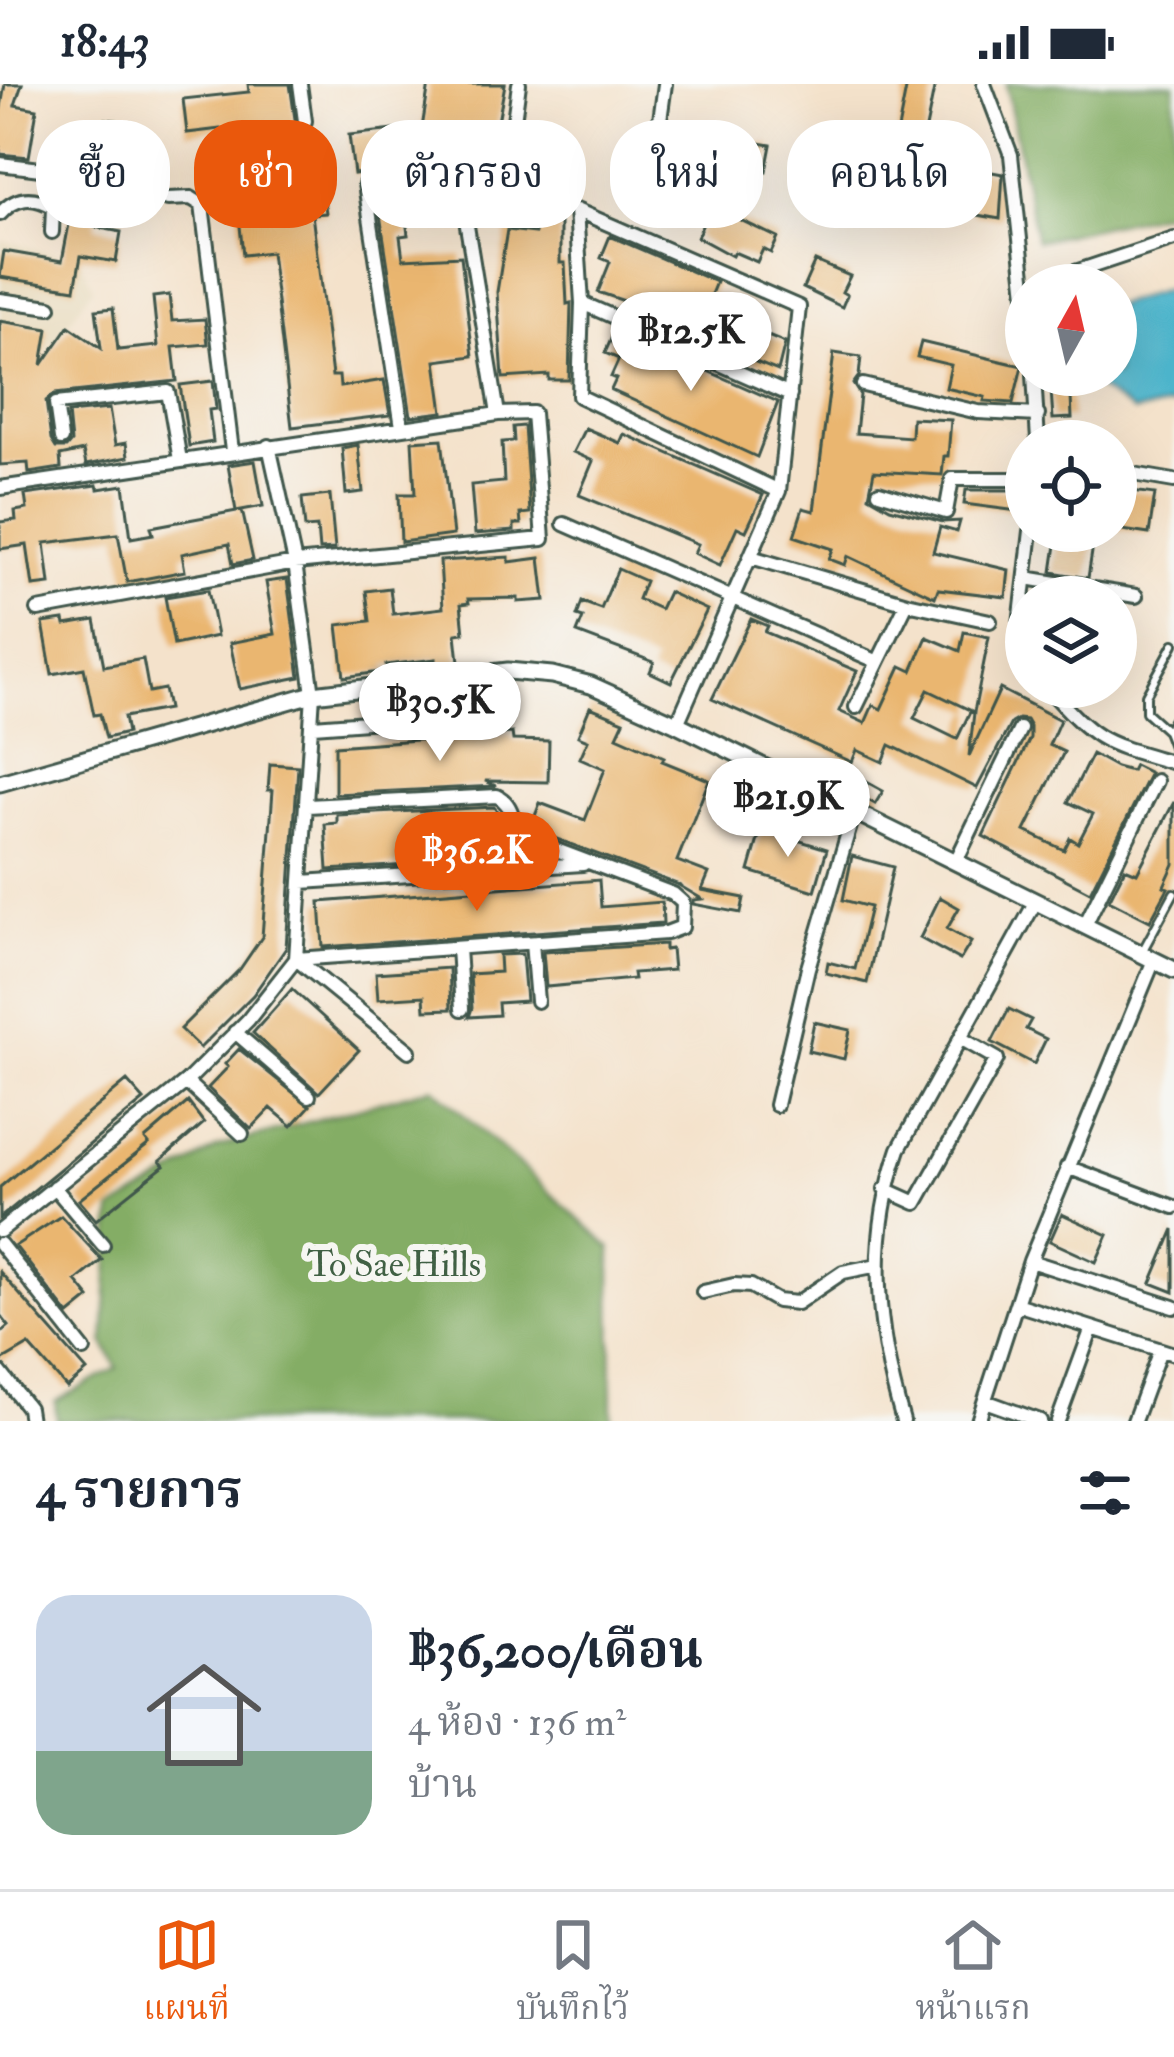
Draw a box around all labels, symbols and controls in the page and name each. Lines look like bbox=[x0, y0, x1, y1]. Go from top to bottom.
text: 18:43 bbox=[60, 14, 150, 70]
chip: ซื้อ bbox=[36, 120, 170, 228]
chip: เช่า bbox=[194, 120, 337, 228]
chip: ตัวกรอง bbox=[361, 120, 586, 228]
chip: ใหม่ bbox=[610, 120, 763, 228]
chip: คอนโด bbox=[787, 120, 992, 228]
north arrow bbox=[1005, 264, 1137, 396]
map controls bbox=[1005, 264, 1137, 708]
pin: ฿12.5K bbox=[593, 292, 789, 394]
text: ฿12.5K bbox=[638, 306, 744, 355]
button: locate bbox=[1005, 420, 1137, 552]
button: layers bbox=[1005, 576, 1137, 708]
pin: ฿30.5K bbox=[342, 662, 538, 764]
text: ฿30.5K bbox=[386, 676, 494, 725]
pin: ฿21.9K bbox=[690, 758, 886, 860]
text: ฿21.9K bbox=[733, 772, 843, 821]
pin: ฿36.2K bbox=[379, 812, 575, 914]
text: ฿36.2K bbox=[421, 826, 533, 875]
park label: To Sae Hills bbox=[307, 1242, 481, 1287]
text: 4 รายการ bbox=[36, 1459, 242, 1523]
icon: filters bbox=[1072, 1460, 1138, 1526]
text: ฿36,200/เดือน bbox=[408, 1619, 703, 1683]
icon: home bbox=[132, 1643, 276, 1787]
text: 4 ห้อง · 136 m² bbox=[408, 1698, 626, 1747]
text: บ้าน bbox=[408, 1760, 477, 1809]
tab: แผนที่ bbox=[143, 1912, 230, 2037]
tab: บันทึกไว้ bbox=[516, 1912, 629, 2037]
tab: หน้าแรก bbox=[915, 1912, 1031, 2037]

